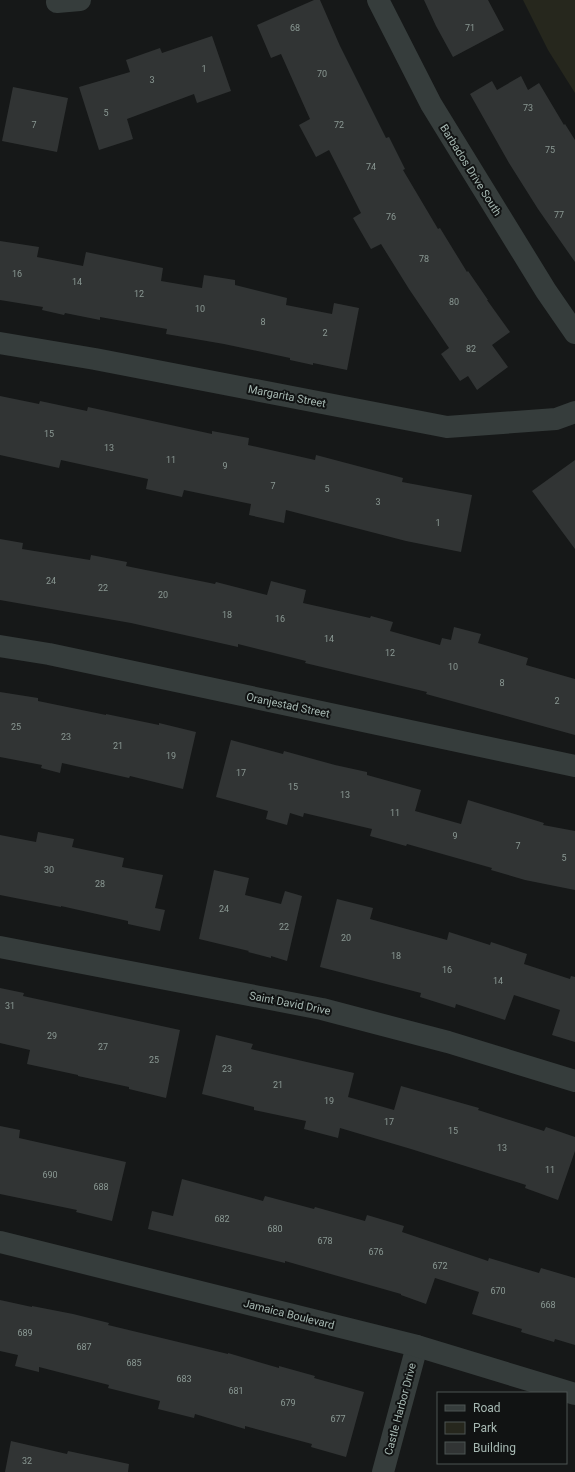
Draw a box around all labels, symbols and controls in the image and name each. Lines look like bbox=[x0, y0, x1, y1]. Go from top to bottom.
house number: 68 bbox=[290, 23, 300, 33]
house number: 71 bbox=[465, 23, 475, 33]
house number: 1 bbox=[201, 64, 207, 74]
house number: 70 bbox=[317, 69, 327, 79]
house number: 3 bbox=[149, 75, 155, 85]
house number: 73 bbox=[523, 103, 533, 113]
house number: 5 bbox=[103, 108, 109, 118]
house number: 7 bbox=[31, 120, 37, 130]
house number: 72 bbox=[334, 120, 344, 130]
street label: Barbados Drive South bbox=[437, 122, 504, 218]
house number: 75 bbox=[545, 145, 555, 155]
house number: 74 bbox=[366, 162, 376, 172]
house number: 77 bbox=[554, 210, 564, 220]
house number: 76 bbox=[386, 212, 396, 222]
house number: 78 bbox=[419, 254, 429, 264]
house number: 16 bbox=[12, 269, 22, 279]
house number: 14 bbox=[72, 277, 82, 287]
house number: 12 bbox=[134, 289, 144, 299]
house number: 80 bbox=[449, 297, 459, 307]
house number: 10 bbox=[195, 304, 205, 314]
house number: 8 bbox=[260, 317, 266, 327]
house number: 2 bbox=[322, 328, 328, 338]
house number: 82 bbox=[466, 344, 476, 354]
street label: Margarita Street bbox=[247, 383, 327, 410]
house number: 15 bbox=[44, 429, 54, 439]
house number: 13 bbox=[104, 443, 114, 453]
house number: 11 bbox=[166, 455, 176, 465]
house number: 9 bbox=[222, 461, 228, 471]
house number: 7 bbox=[270, 481, 276, 491]
house number: 5 bbox=[324, 484, 330, 494]
house number: 3 bbox=[375, 497, 381, 507]
house number: 1 bbox=[435, 518, 441, 528]
house number: 24 bbox=[46, 576, 56, 586]
house number: 22 bbox=[98, 583, 108, 593]
house number: 20 bbox=[158, 590, 168, 600]
house number: 18 bbox=[222, 610, 232, 620]
house number: 16 bbox=[275, 614, 285, 624]
house number: 14 bbox=[324, 634, 334, 644]
house number: 12 bbox=[385, 648, 395, 658]
house number: 10 bbox=[448, 662, 458, 672]
house number: 8 bbox=[499, 678, 505, 688]
street label: Oranjestad Street bbox=[245, 690, 331, 721]
house number: 2 bbox=[554, 696, 560, 706]
house number: 25 bbox=[11, 722, 21, 732]
house number: 23 bbox=[61, 732, 71, 742]
house number: 21 bbox=[113, 741, 123, 751]
house number: 19 bbox=[166, 751, 176, 761]
house number: 17 bbox=[236, 768, 246, 778]
house number: 15 bbox=[288, 782, 298, 792]
house number: 13 bbox=[340, 790, 350, 800]
house number: 11 bbox=[390, 808, 400, 818]
house number: 9 bbox=[452, 831, 458, 841]
house number: 7 bbox=[515, 841, 521, 851]
house number: 5 bbox=[561, 853, 567, 863]
house number: 30 bbox=[44, 865, 54, 875]
house number: 28 bbox=[95, 879, 105, 889]
house number: 24 bbox=[219, 904, 229, 914]
house number: 22 bbox=[279, 922, 289, 932]
house number: 20 bbox=[341, 933, 351, 943]
house number: 18 bbox=[391, 951, 401, 961]
house number: 16 bbox=[442, 965, 452, 975]
house number: 14 bbox=[493, 976, 503, 986]
street label: Saint David Drive bbox=[248, 989, 332, 1018]
house number: 31 bbox=[5, 1001, 15, 1011]
house number: 29 bbox=[47, 1031, 57, 1041]
house number: 27 bbox=[98, 1042, 108, 1052]
house number: 25 bbox=[149, 1055, 159, 1065]
house number: 23 bbox=[222, 1064, 232, 1074]
house number: 21 bbox=[273, 1080, 283, 1090]
house number: 19 bbox=[324, 1096, 334, 1106]
house number: 17 bbox=[384, 1117, 394, 1127]
house number: 15 bbox=[448, 1126, 458, 1136]
house number: 13 bbox=[497, 1143, 507, 1153]
house number: 11 bbox=[545, 1165, 555, 1175]
house number: 690 bbox=[42, 1170, 58, 1180]
house number: 688 bbox=[93, 1182, 109, 1192]
house number: 682 bbox=[214, 1214, 230, 1224]
house number: 680 bbox=[267, 1224, 283, 1234]
house number: 678 bbox=[317, 1236, 333, 1246]
house number: 676 bbox=[368, 1247, 384, 1257]
house number: 672 bbox=[432, 1261, 448, 1271]
house number: 670 bbox=[490, 1286, 506, 1296]
street label: Jamaica Boulevard bbox=[242, 1297, 336, 1332]
house number: 668 bbox=[540, 1300, 556, 1310]
house number: 689 bbox=[17, 1328, 33, 1338]
house number: 687 bbox=[76, 1342, 92, 1352]
house number: 685 bbox=[126, 1358, 142, 1368]
street label: Castle Harbor Drive bbox=[382, 1361, 419, 1457]
house number: 683 bbox=[176, 1374, 192, 1384]
house number: 681 bbox=[228, 1386, 244, 1396]
legend bbox=[437, 1392, 567, 1464]
house number: 679 bbox=[280, 1398, 296, 1408]
text: Road bbox=[473, 1401, 501, 1415]
house number: 677 bbox=[330, 1414, 346, 1424]
text: Park bbox=[473, 1421, 498, 1435]
text: Building bbox=[473, 1441, 516, 1455]
house number: 32 bbox=[22, 1456, 32, 1466]

